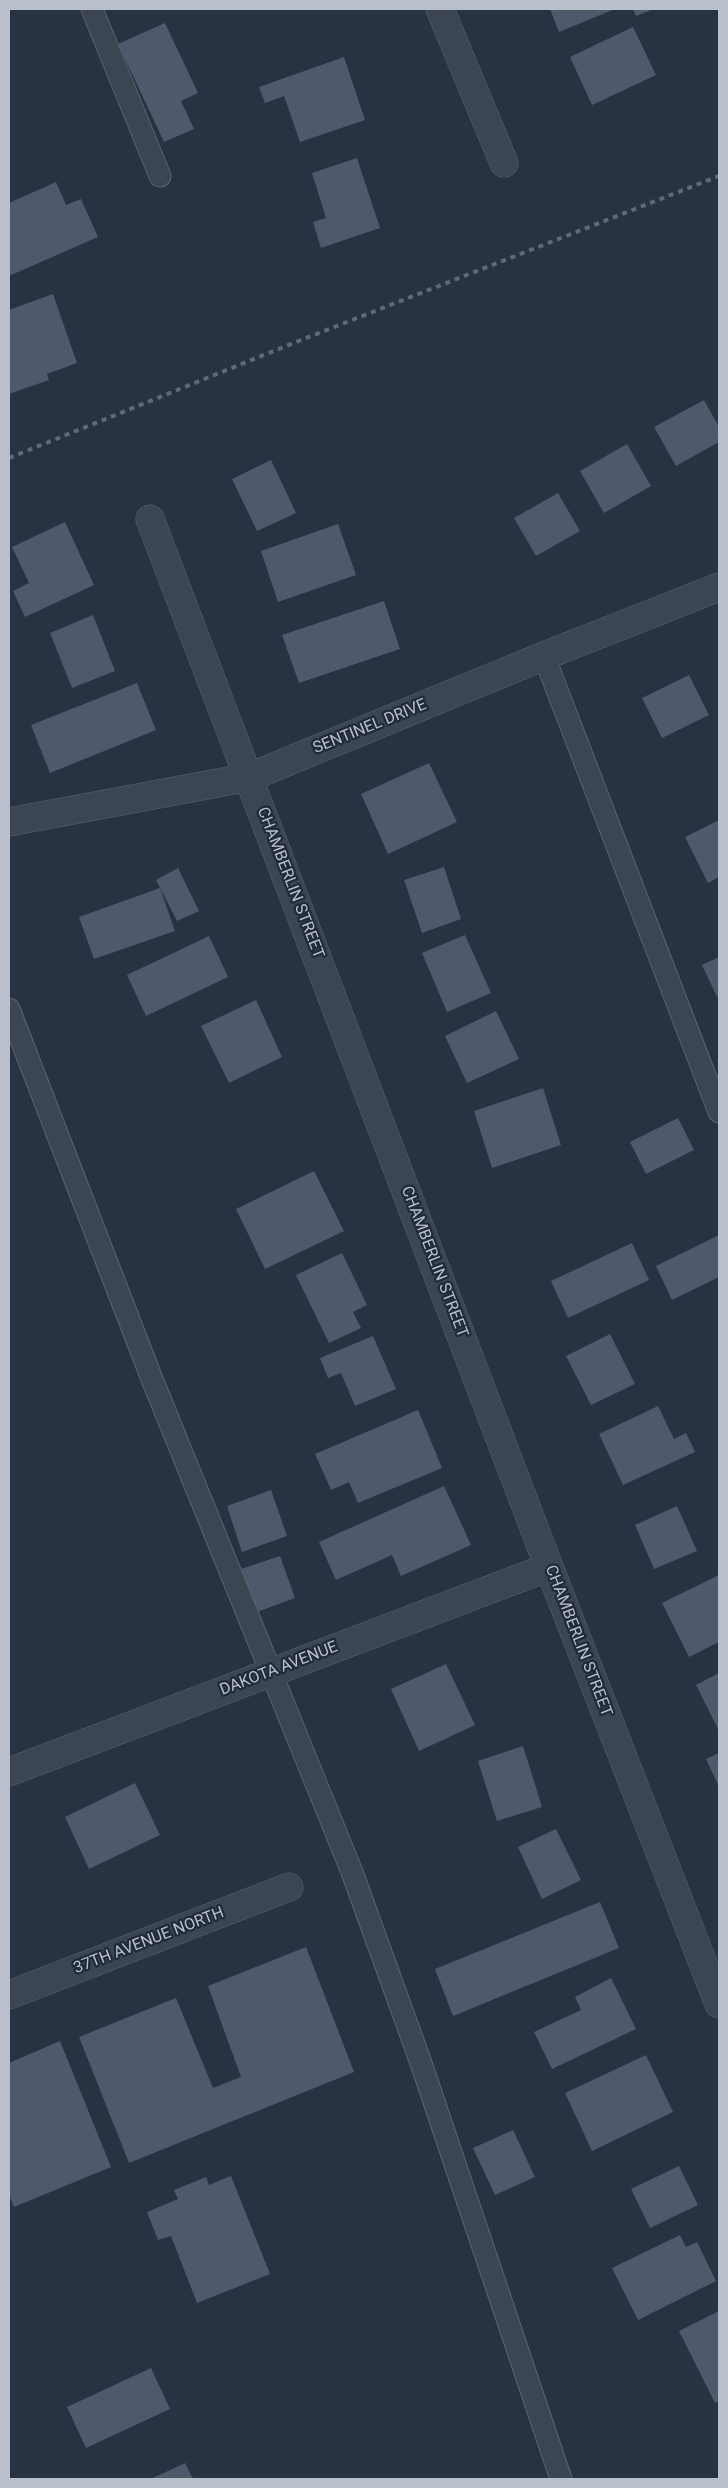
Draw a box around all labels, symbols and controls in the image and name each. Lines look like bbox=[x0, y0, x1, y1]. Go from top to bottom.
street label: SENTINEL DRIVE bbox=[310, 695, 430, 759]
street label: CHAMBERLIN STREET bbox=[252, 805, 328, 961]
street label: CHAMBERLIN STREET bbox=[396, 1184, 472, 1340]
street label: CHAMBERLIN STREET bbox=[540, 1563, 616, 1719]
street label: DAKOTA AVENUE bbox=[217, 1638, 341, 1700]
street label: 37TH AVENUE NORTH bbox=[71, 1903, 227, 1979]

